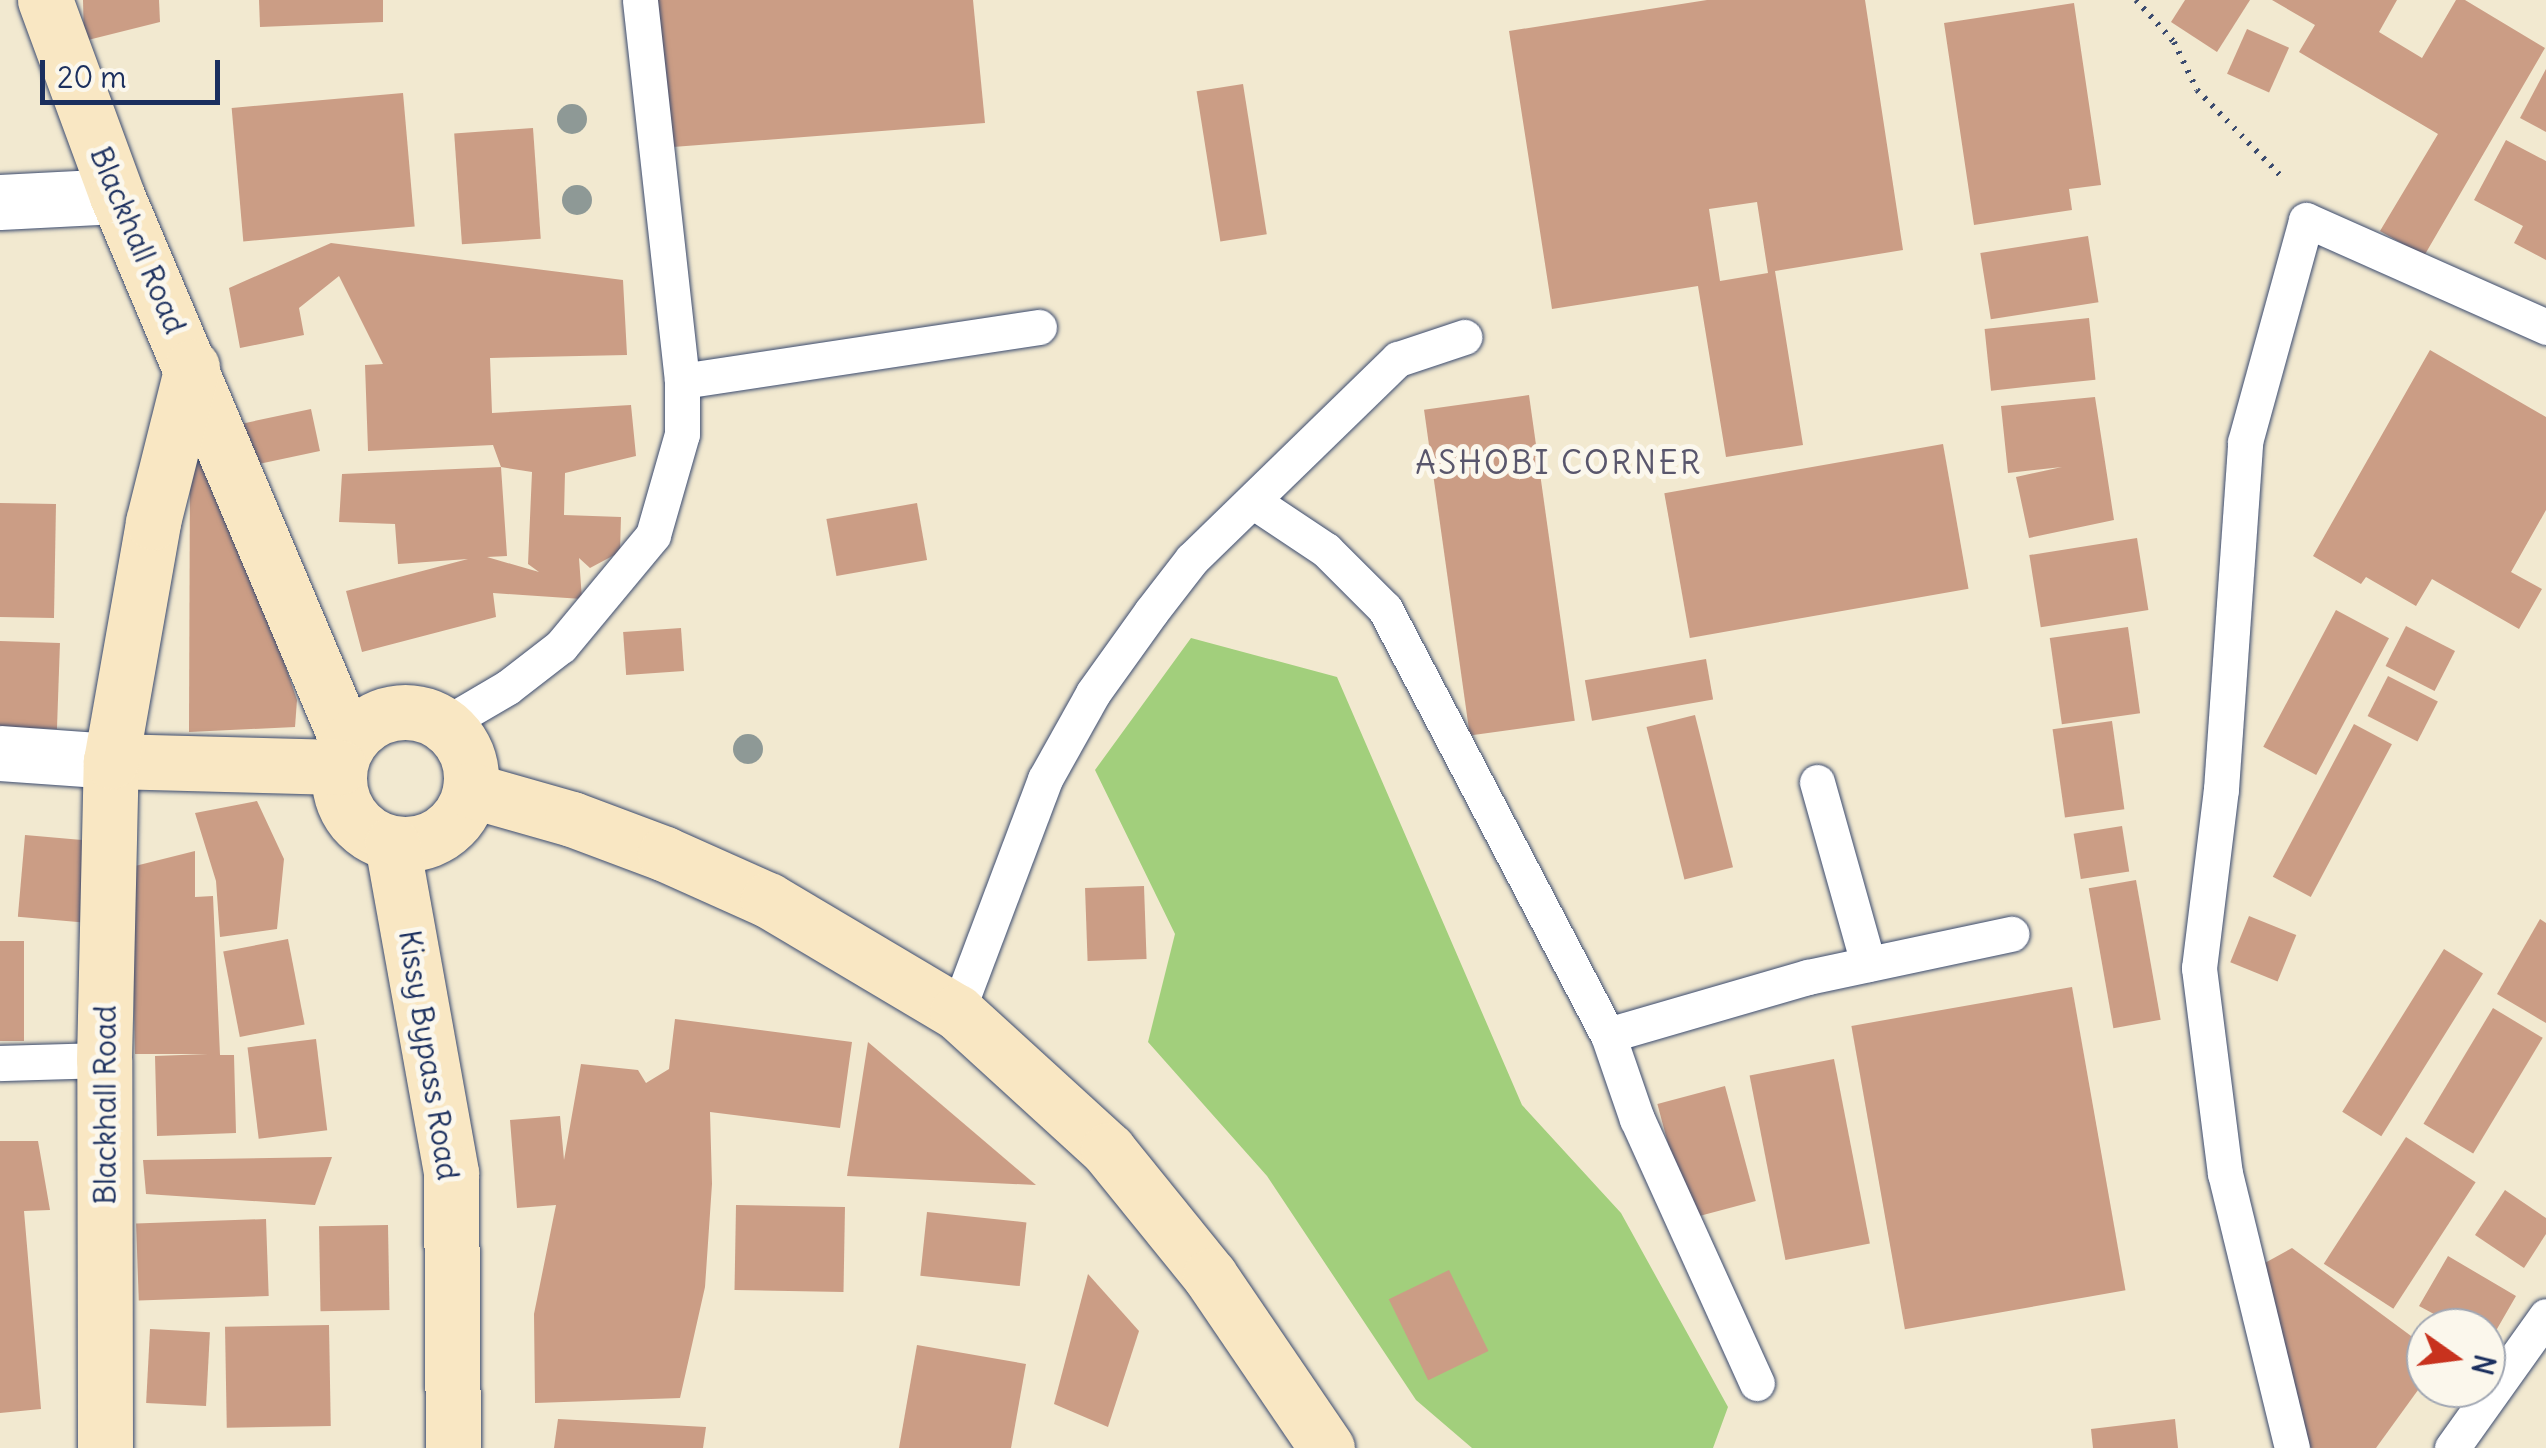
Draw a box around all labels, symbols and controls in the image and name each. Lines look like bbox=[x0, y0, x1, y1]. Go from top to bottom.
scale bar bbox=[45, 40, 225, 102]
text: 20 m bbox=[57, 58, 127, 96]
street label: Blackhall Road bbox=[82, 141, 194, 339]
district label: ASHOBI CORNER bbox=[1415, 444, 1703, 482]
street label: Kissy Bypass Road bbox=[391, 928, 467, 1182]
street label: Blackhall Road bbox=[87, 1005, 123, 1205]
north arrow bbox=[2406, 1308, 2506, 1408]
text: N bbox=[2463, 1351, 2503, 1379]

